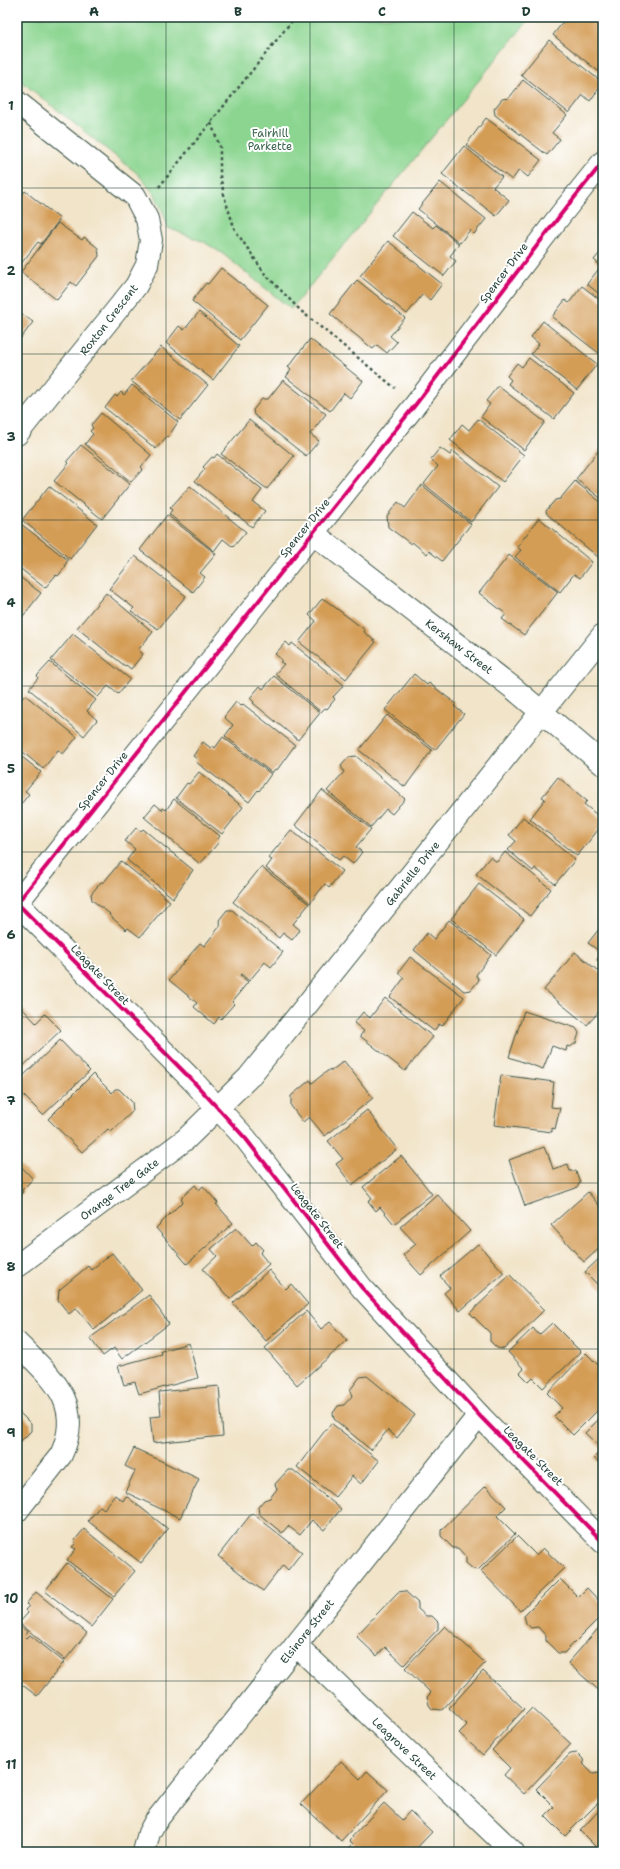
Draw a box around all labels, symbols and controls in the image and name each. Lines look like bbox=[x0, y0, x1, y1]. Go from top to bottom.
text: A bbox=[89, 3, 99, 20]
text: B bbox=[234, 3, 242, 20]
text: C bbox=[378, 3, 386, 20]
text: D bbox=[521, 3, 531, 20]
text: 1 bbox=[8, 97, 14, 114]
park label: Fairhill Parkette bbox=[248, 126, 292, 154]
street label: Spencer Drive bbox=[476, 240, 532, 306]
text: 2 bbox=[6, 262, 16, 279]
street label: Roxton Crescent bbox=[76, 281, 142, 359]
text: 3 bbox=[6, 428, 16, 445]
street label: Spencer Drive bbox=[276, 495, 334, 561]
text: 4 bbox=[6, 594, 16, 611]
street label: Kershaw Street bbox=[422, 615, 496, 677]
street label: Spencer Drive bbox=[74, 748, 132, 814]
text: 5 bbox=[7, 760, 15, 777]
street label: Gabrielle Drive bbox=[382, 838, 443, 909]
text: 6 bbox=[6, 926, 16, 943]
street label: Leagate Street bbox=[67, 941, 133, 1009]
text: 7 bbox=[6, 1092, 16, 1109]
street label: Orange Tree Gate bbox=[77, 1155, 162, 1224]
street label: Leagate Street bbox=[287, 1180, 347, 1252]
text: 8 bbox=[6, 1258, 16, 1275]
street label: Leagate Street bbox=[500, 1423, 566, 1489]
text: 9 bbox=[6, 1424, 16, 1441]
text: 10 bbox=[4, 1590, 18, 1607]
street label: Elsinore Street bbox=[277, 1596, 337, 1667]
street label: Leagrove Street bbox=[369, 1714, 440, 1783]
text: 11 bbox=[5, 1756, 17, 1773]

